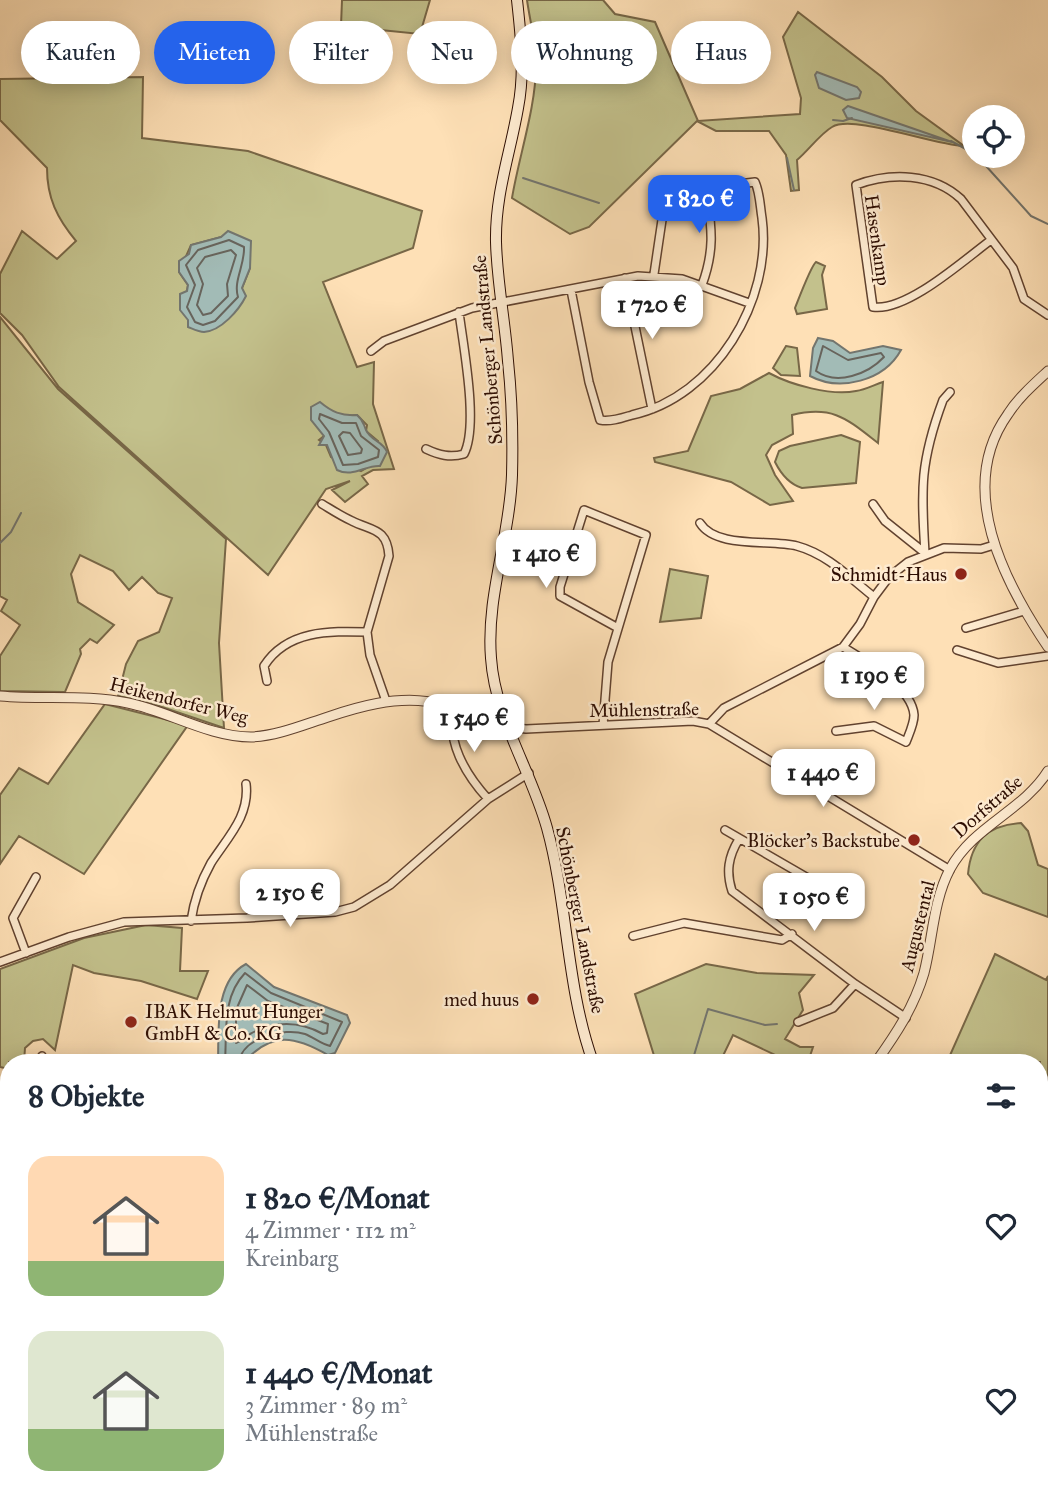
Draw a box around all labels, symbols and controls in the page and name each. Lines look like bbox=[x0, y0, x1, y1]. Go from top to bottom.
chip: Kaufen bbox=[21, 21, 140, 84]
chip: Mieten bbox=[154, 21, 275, 84]
chip: Filter bbox=[289, 21, 393, 84]
chip: Neu bbox=[407, 21, 497, 84]
chip: Wohnung bbox=[511, 21, 657, 84]
chip: Haus bbox=[671, 21, 771, 84]
map controls bbox=[962, 105, 1025, 168]
button: locate bbox=[962, 105, 1025, 168]
pin: 1 820 € bbox=[634, 176, 764, 235]
text: 1 820 € bbox=[664, 184, 734, 212]
street label: Hasenkamp bbox=[860, 193, 895, 287]
street label: Schönberger Landstraße bbox=[468, 254, 508, 446]
pin: 1 720 € bbox=[587, 282, 717, 341]
text: 1 720 € bbox=[617, 290, 687, 318]
pin: 1 410 € bbox=[481, 530, 611, 590]
text: 1 410 € bbox=[512, 539, 580, 567]
place label: Schmidt-Haus bbox=[831, 563, 947, 586]
marker: Schmidt-Haus bbox=[953, 566, 969, 582]
pin: 1 190 € bbox=[809, 652, 939, 712]
text: 1 190 € bbox=[840, 661, 908, 689]
street label: Heikendorfer Weg bbox=[107, 672, 251, 730]
pin: 1 540 € bbox=[409, 694, 539, 754]
street label: Mühlenstraße bbox=[589, 697, 699, 722]
text: 1 540 € bbox=[439, 703, 509, 731]
pin: 1 440 € bbox=[758, 750, 888, 809]
text: 1 440 € bbox=[787, 758, 859, 786]
street label: Dorfstraße bbox=[948, 770, 1027, 843]
street label: Schönberger Landstraße bbox=[550, 825, 610, 1016]
place label: Blöcker's Backstube bbox=[747, 829, 900, 852]
marker: Blöcker's Backstube bbox=[906, 832, 922, 848]
pin: 2 150 € bbox=[225, 870, 355, 929]
pin: 1 050 € bbox=[749, 874, 879, 933]
street label: Augustental bbox=[895, 877, 941, 976]
text: 2 150 € bbox=[256, 878, 324, 906]
text: 1 050 € bbox=[779, 882, 849, 910]
place label: med huus bbox=[444, 988, 519, 1011]
marker: med huus bbox=[525, 991, 541, 1007]
place label: IBAK Helmut Hunger GmbH & Co. KG bbox=[145, 1000, 324, 1045]
marker: IBAK Helmut Hunger GmbH & Co. KG bbox=[123, 1014, 139, 1030]
icon: filters bbox=[982, 1077, 1020, 1115]
text: 8 Objekte bbox=[28, 1078, 145, 1114]
text: 1 820 €/Monat bbox=[245, 1180, 430, 1216]
icon: home bbox=[84, 1184, 168, 1268]
icon: heart bbox=[982, 1207, 1020, 1245]
text: 4 Zimmer · 112 m² bbox=[245, 1216, 416, 1244]
text: Kreinbarg bbox=[245, 1244, 338, 1272]
text: 1 440 €/Monat bbox=[245, 1355, 432, 1391]
icon: home bbox=[84, 1359, 168, 1443]
icon: heart bbox=[982, 1382, 1020, 1420]
text: 3 Zimmer · 89 m² bbox=[245, 1391, 407, 1419]
text: Mühlenstraße bbox=[245, 1419, 378, 1447]

